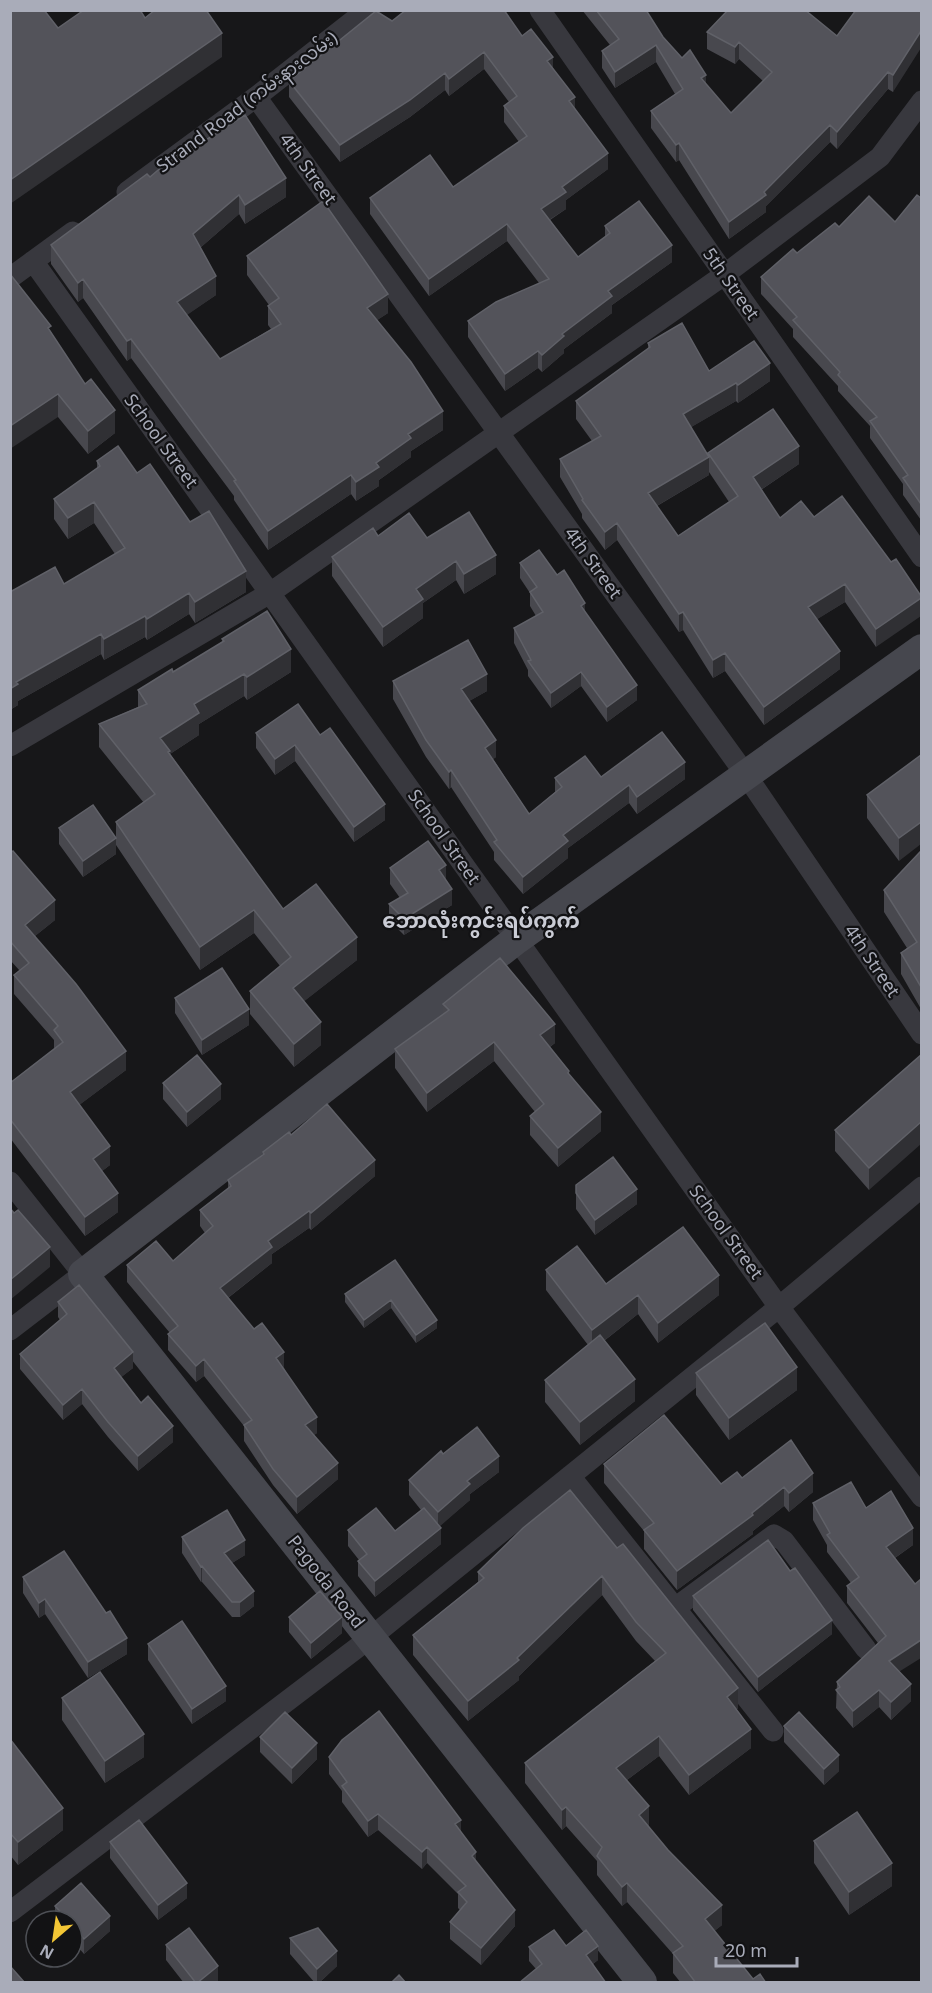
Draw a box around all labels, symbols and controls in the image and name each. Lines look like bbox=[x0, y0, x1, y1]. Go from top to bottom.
street label: Strand Road (ကမ်းနားလမ်း) bbox=[151, 25, 344, 181]
street label: 4th Street bbox=[275, 128, 343, 209]
street label: 5th Street bbox=[698, 243, 766, 325]
street label: School Street bbox=[119, 388, 204, 493]
street label: 4th Street bbox=[560, 522, 628, 603]
street label: School Street bbox=[403, 784, 487, 889]
district label: ဘောလုံးကွင်းရပ်ကွက် bbox=[382, 905, 580, 938]
street label: 4th Street bbox=[840, 919, 906, 1002]
street label: School Street bbox=[684, 1179, 769, 1284]
street label: Pagoda Road bbox=[283, 1530, 371, 1633]
north arrow bbox=[24, 1909, 84, 1969]
scale bar bbox=[716, 1930, 797, 1968]
text: 20 m bbox=[725, 1938, 767, 1962]
text: N bbox=[36, 1939, 58, 1965]

